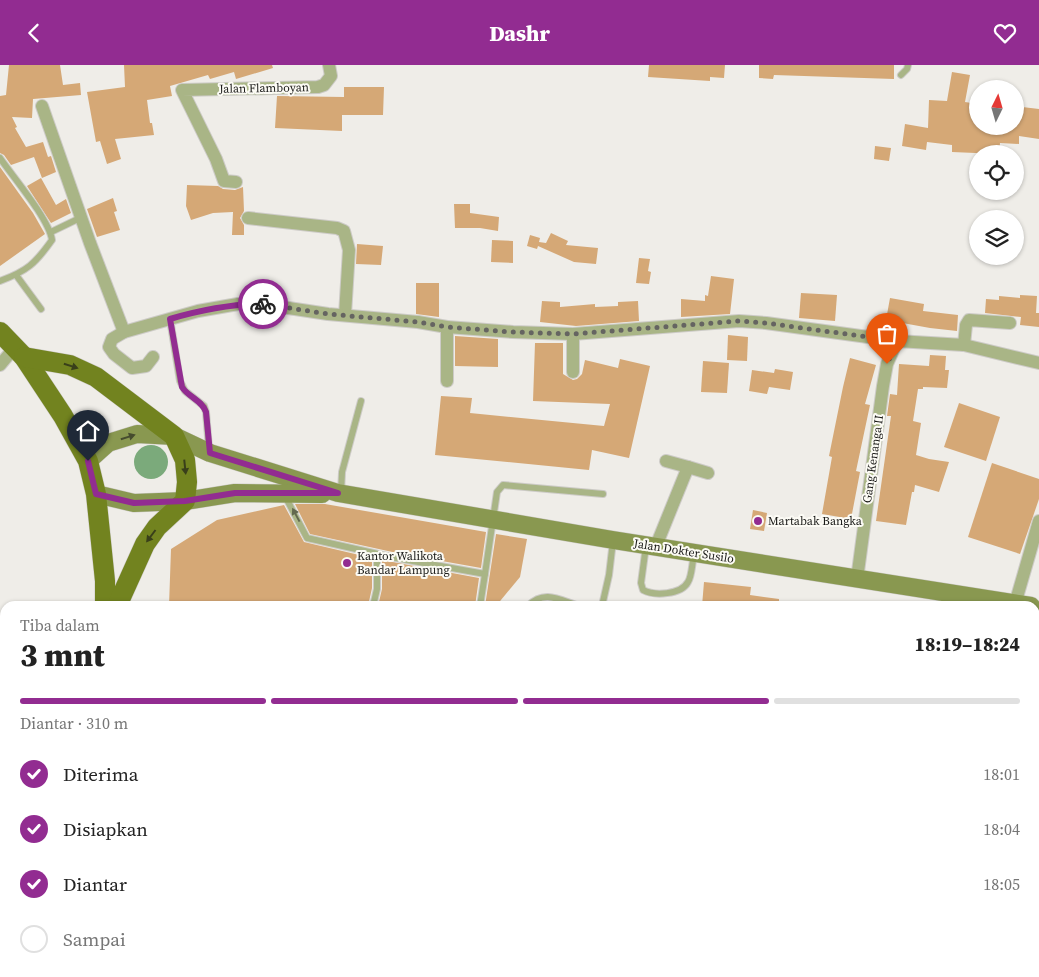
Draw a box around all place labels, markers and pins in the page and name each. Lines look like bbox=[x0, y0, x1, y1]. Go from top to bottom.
pin bbox=[866, 313, 908, 364]
pin bbox=[67, 410, 109, 461]
place label: Martabak Bangka bbox=[768, 513, 863, 529]
marker: Martabak Bangka bbox=[752, 515, 764, 527]
place label: Kantor Walikota Bandar Lampung bbox=[357, 548, 450, 578]
marker: Kantor Walikota Bandar Lampung bbox=[341, 557, 353, 569]

